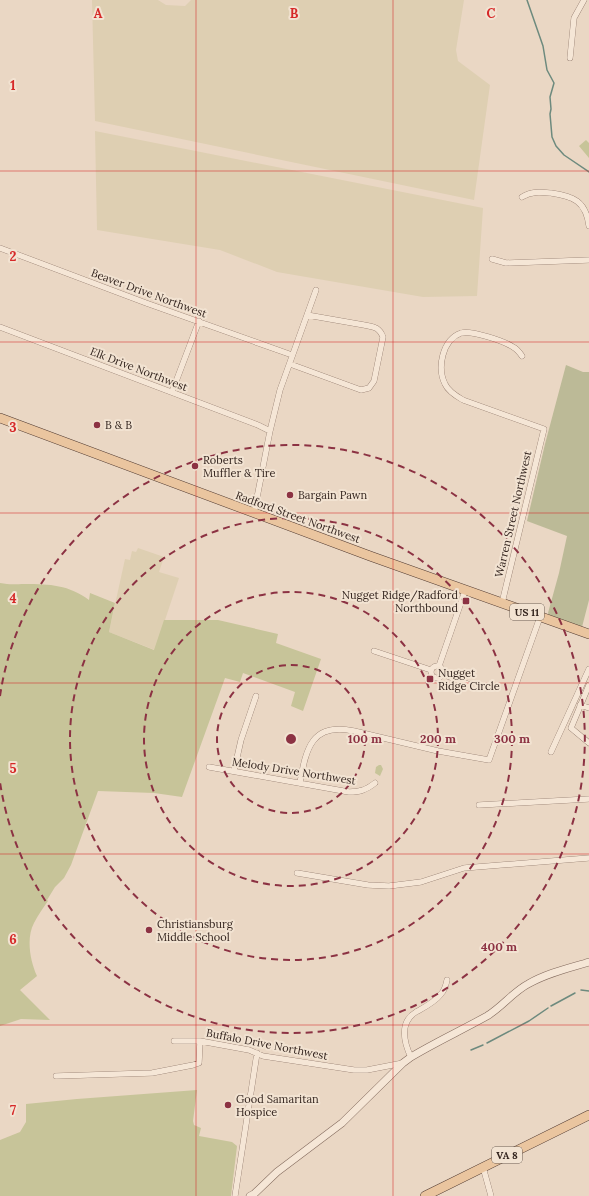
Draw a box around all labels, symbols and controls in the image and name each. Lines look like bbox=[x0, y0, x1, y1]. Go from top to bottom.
text: A bbox=[94, 5, 103, 22]
text: B bbox=[290, 5, 299, 22]
text: C bbox=[487, 5, 496, 22]
text: 1 bbox=[10, 77, 16, 94]
text: 2 bbox=[10, 248, 17, 265]
street label: Beaver Drive Northwest bbox=[89, 266, 209, 321]
street label: Elk Drive Northwest bbox=[88, 344, 190, 394]
place label: B & B bbox=[105, 418, 132, 432]
text: 3 bbox=[9, 419, 17, 436]
marker: B & B bbox=[92, 420, 102, 430]
street label: Warren Street Northwest bbox=[492, 449, 535, 579]
place label: Roberts Muffler & Tire bbox=[203, 453, 275, 480]
marker: Roberts Muffler & Tire bbox=[190, 461, 200, 471]
street label: Radford Street Northwest bbox=[234, 488, 363, 546]
place label: Bargain Pawn bbox=[298, 488, 368, 502]
marker: Bargain Pawn bbox=[285, 490, 295, 500]
place label: Nugget Ridge/Radford Northbound bbox=[342, 588, 458, 615]
text: 4 bbox=[9, 590, 17, 607]
marker: Nugget Ridge/Radford Northbound bbox=[461, 596, 471, 606]
road number: US 11 bbox=[510, 604, 544, 620]
place label: Nugget Ridge Circle bbox=[438, 666, 500, 693]
marker: Nugget Ridge Circle bbox=[425, 674, 435, 684]
text: 100 m bbox=[348, 731, 382, 746]
text: 200 m bbox=[420, 731, 456, 746]
text: 300 m bbox=[494, 731, 530, 746]
centre of rings bbox=[284, 732, 298, 746]
street label: Melody Drive Northwest bbox=[231, 754, 358, 788]
text: 5 bbox=[9, 760, 17, 777]
place label: Christiansburg Middle School bbox=[157, 917, 234, 944]
marker: Christiansburg Middle School bbox=[144, 925, 154, 935]
text: 6 bbox=[9, 931, 17, 948]
text: 400 m bbox=[481, 939, 517, 954]
street label: Buffalo Drive Northwest bbox=[205, 1025, 330, 1063]
place label: Good Samaritan Hospice bbox=[236, 1092, 319, 1119]
marker: Good Samaritan Hospice bbox=[223, 1100, 233, 1110]
text: 7 bbox=[10, 1102, 16, 1119]
road number: VA 8 bbox=[492, 1147, 522, 1163]

